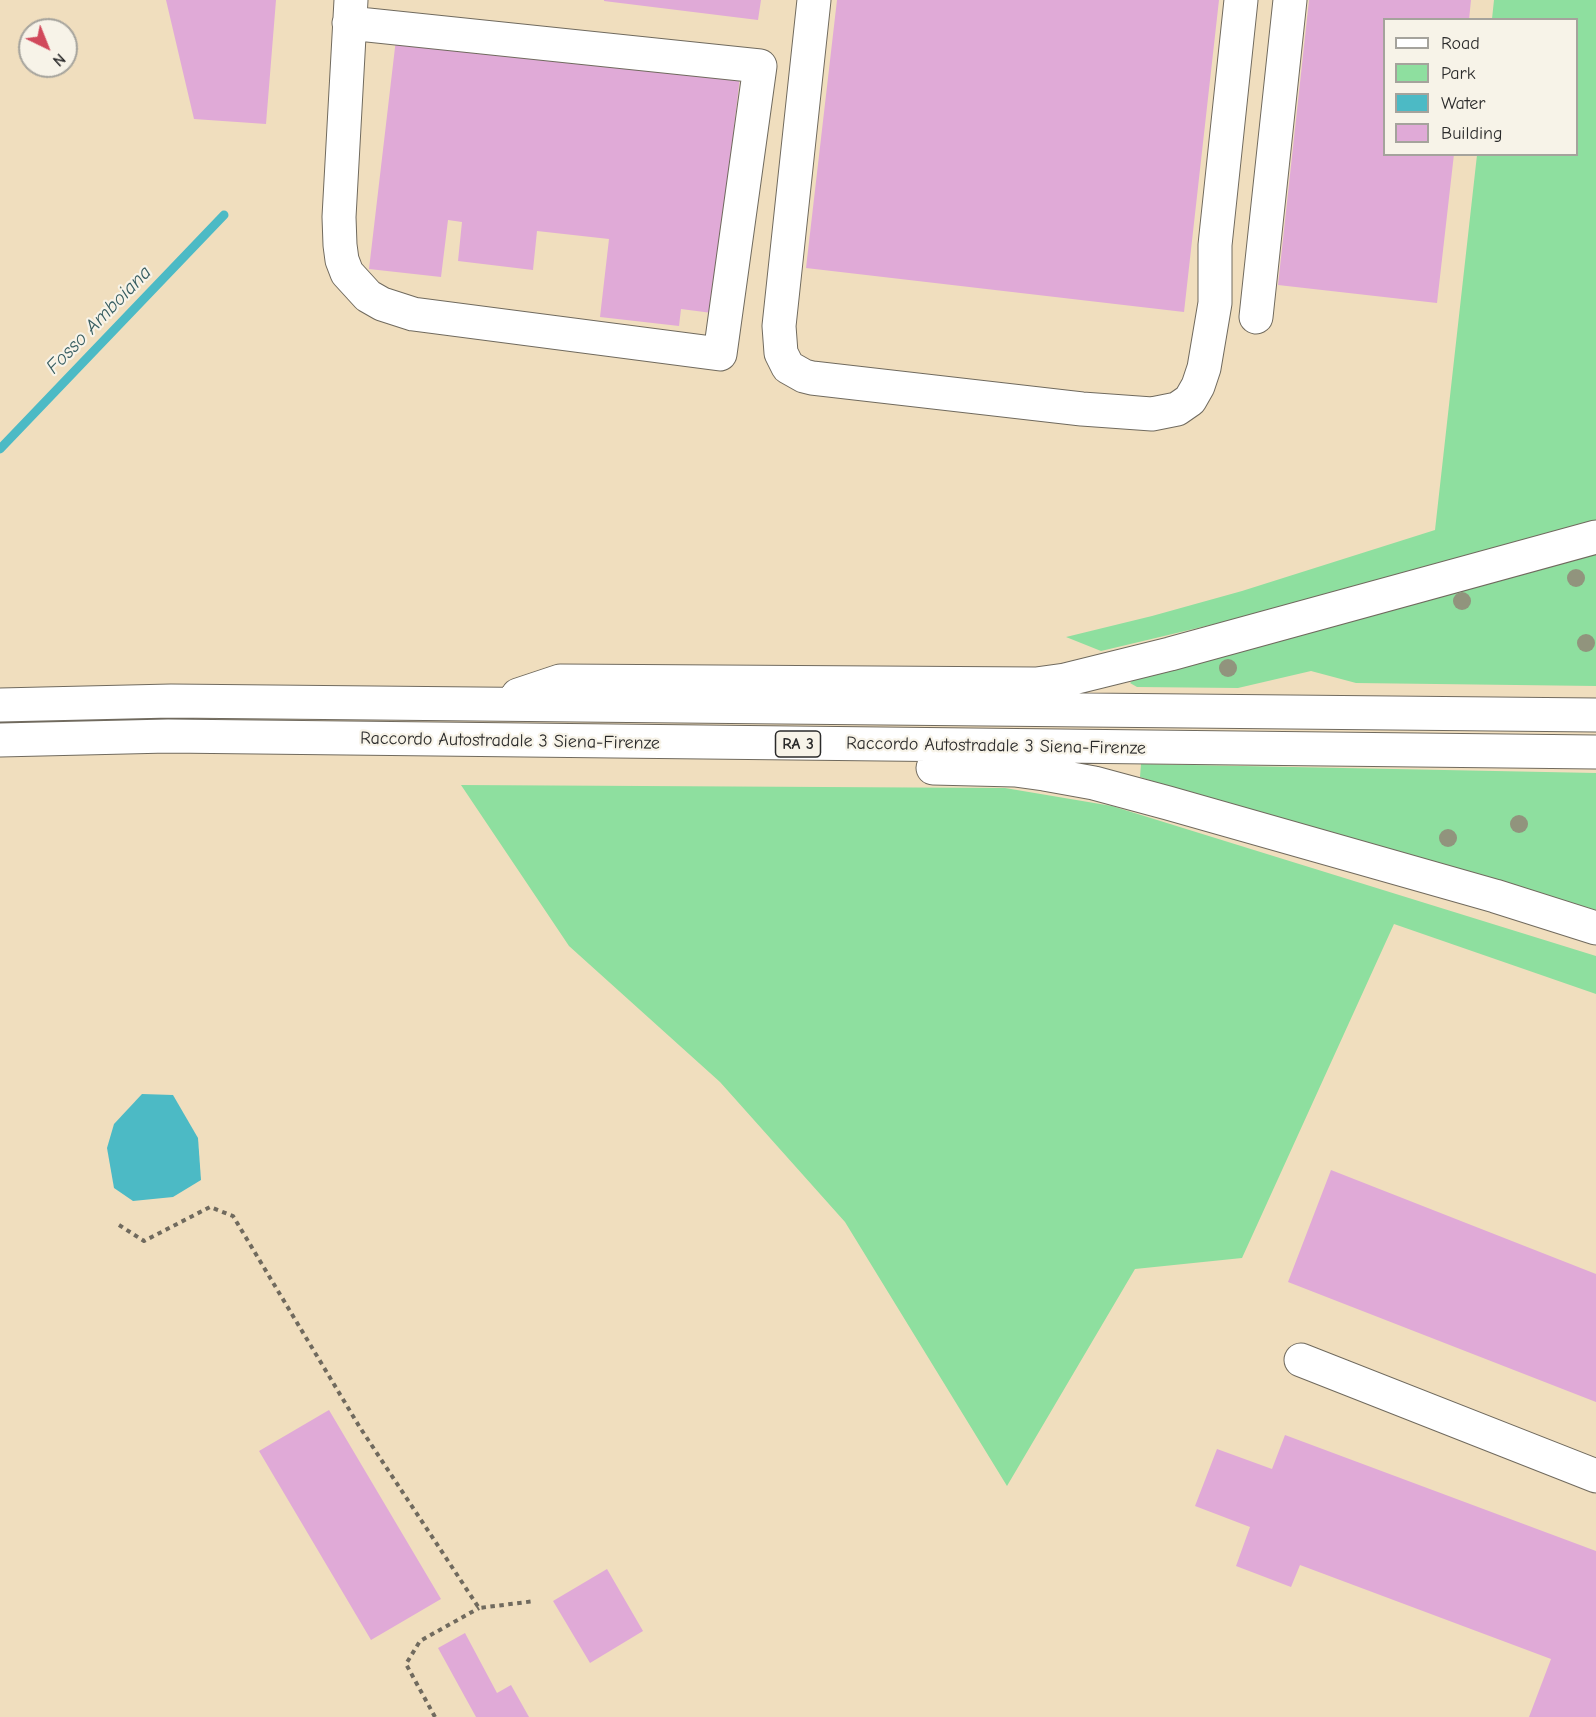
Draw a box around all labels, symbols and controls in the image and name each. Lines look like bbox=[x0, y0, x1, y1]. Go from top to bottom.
north arrow bbox=[18, 18, 78, 78]
legend bbox=[1383, 18, 1578, 156]
text: Road bbox=[1441, 33, 1480, 54]
text: N bbox=[49, 50, 69, 70]
text: Park bbox=[1441, 63, 1475, 84]
text: Water bbox=[1441, 93, 1485, 114]
text: Building bbox=[1441, 123, 1503, 144]
water label: Fosso Amboiana bbox=[41, 261, 157, 379]
street label: Raccordo Autostradale 3 Siena-Firenze bbox=[360, 728, 660, 754]
road number: RA 3 bbox=[776, 731, 820, 757]
street label: Raccordo Autostradale 3 Siena-Firenze bbox=[846, 733, 1146, 759]

